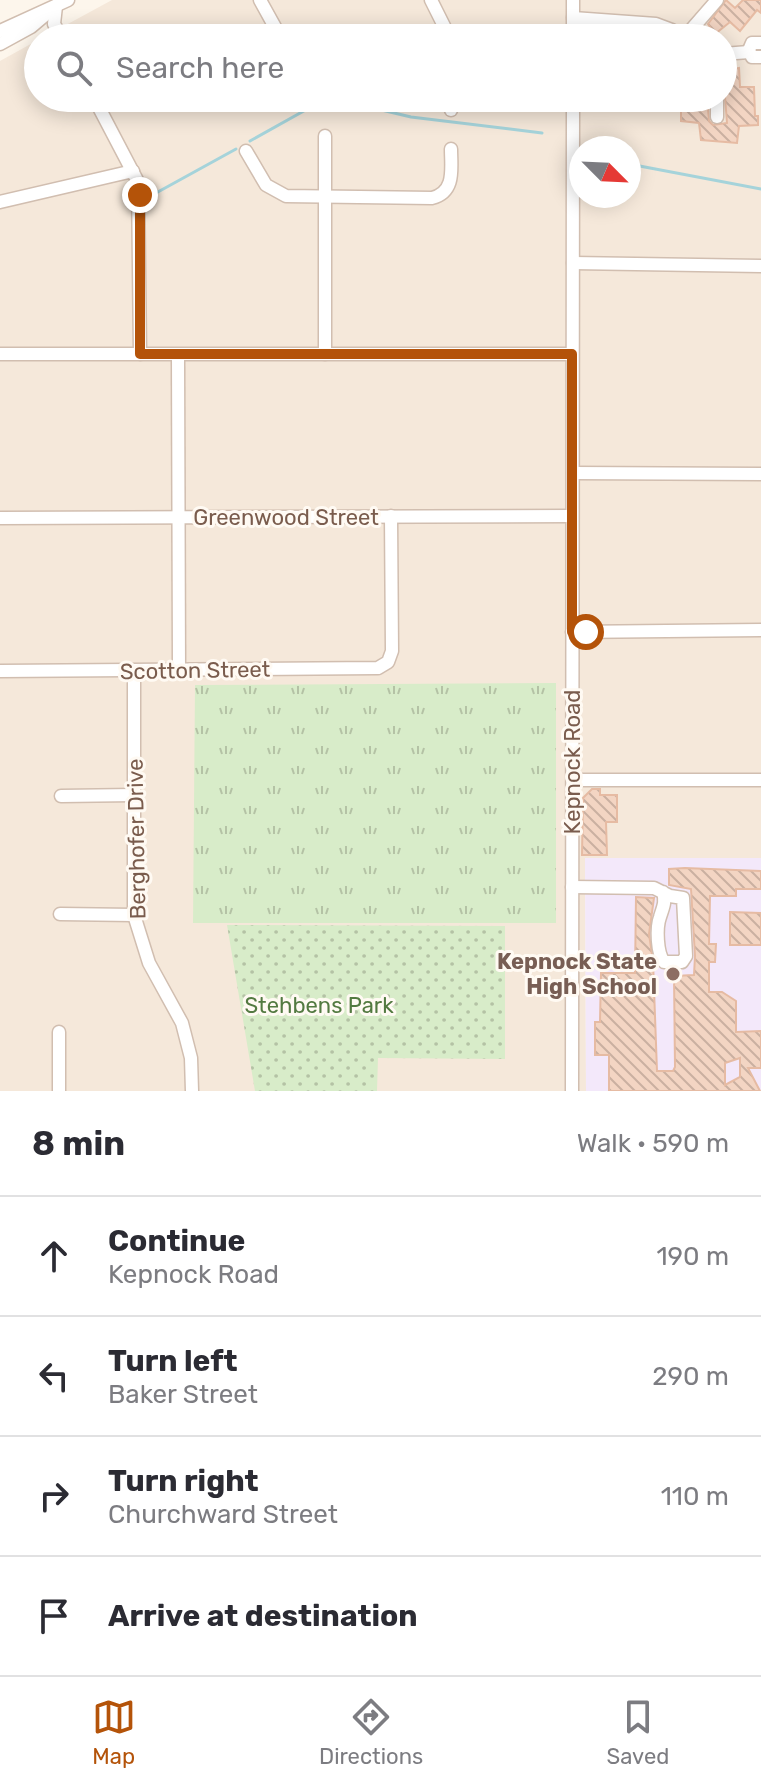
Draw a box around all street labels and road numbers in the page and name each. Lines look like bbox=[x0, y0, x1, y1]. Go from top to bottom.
street label: Greenwood Street bbox=[193, 504, 379, 531]
street label: Scotton Street bbox=[120, 656, 271, 685]
street label: Kepnock Road bbox=[559, 690, 586, 834]
street label: Berghofer Drive bbox=[122, 758, 151, 920]

